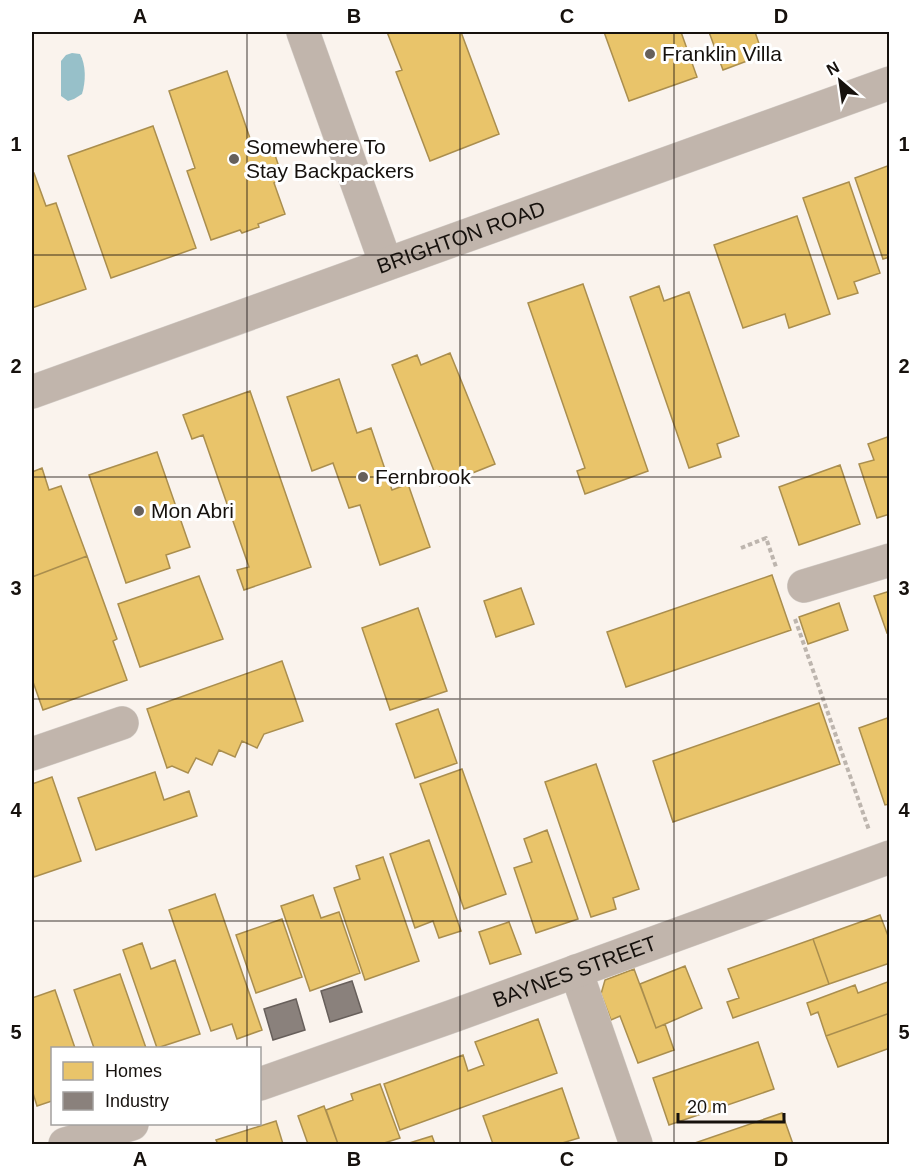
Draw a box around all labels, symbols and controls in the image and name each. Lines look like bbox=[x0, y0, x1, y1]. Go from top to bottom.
text: A bbox=[133, 5, 147, 27]
text: B bbox=[347, 5, 361, 27]
text: C bbox=[560, 5, 574, 27]
text: D bbox=[774, 5, 788, 27]
place label: Franklin Villa bbox=[662, 42, 782, 65]
marker: Franklin Villa bbox=[643, 47, 657, 61]
north arrow bbox=[810, 51, 870, 111]
text: N bbox=[824, 58, 842, 79]
text: 1 bbox=[10, 133, 22, 155]
text: 1 bbox=[898, 133, 910, 155]
place label: Somewhere To Stay Backpackers bbox=[246, 135, 414, 182]
marker: Somewhere To Stay Backpackers bbox=[227, 152, 241, 166]
street label: BRIGHTON ROAD bbox=[374, 196, 548, 278]
text: 2 bbox=[10, 355, 22, 377]
text: 2 bbox=[898, 355, 910, 377]
place label: Fernbrook bbox=[375, 465, 471, 488]
marker: Fernbrook bbox=[356, 470, 370, 484]
place label: Mon Abri bbox=[151, 499, 234, 522]
marker: Mon Abri bbox=[132, 504, 146, 518]
text: 3 bbox=[10, 577, 22, 599]
text: 3 bbox=[898, 577, 910, 599]
text: 4 bbox=[10, 799, 22, 821]
text: 4 bbox=[898, 799, 910, 821]
street label: BAYNES STREET bbox=[489, 931, 660, 1012]
text: 5 bbox=[10, 1021, 22, 1043]
text: 5 bbox=[898, 1021, 910, 1043]
legend bbox=[51, 1047, 261, 1125]
text: Homes bbox=[105, 1061, 162, 1081]
scale bar bbox=[678, 1086, 784, 1124]
text: Industry bbox=[105, 1091, 169, 1111]
text: 20 m bbox=[687, 1097, 727, 1117]
text: A bbox=[133, 1148, 147, 1170]
text: B bbox=[347, 1148, 361, 1170]
text: C bbox=[560, 1148, 574, 1170]
text: D bbox=[774, 1148, 788, 1170]

